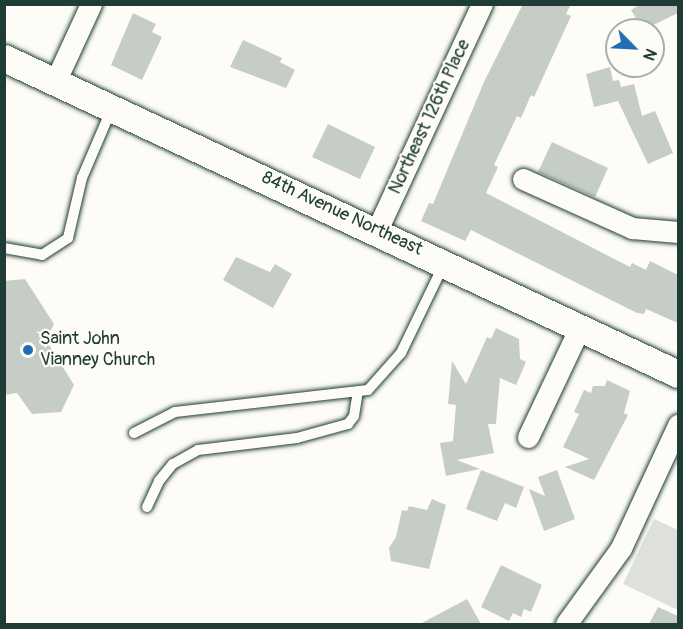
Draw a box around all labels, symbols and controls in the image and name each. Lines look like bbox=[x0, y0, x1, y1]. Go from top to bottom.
north arrow bbox=[605, 18, 665, 78]
street label: Northeast 126th Place bbox=[385, 36, 475, 198]
text: N bbox=[638, 45, 661, 64]
street label: 84th Avenue Northeast bbox=[258, 167, 426, 261]
place label: Saint John Vianney Church bbox=[40, 329, 155, 372]
marker: Saint John Vianney Church bbox=[21, 343, 35, 357]

